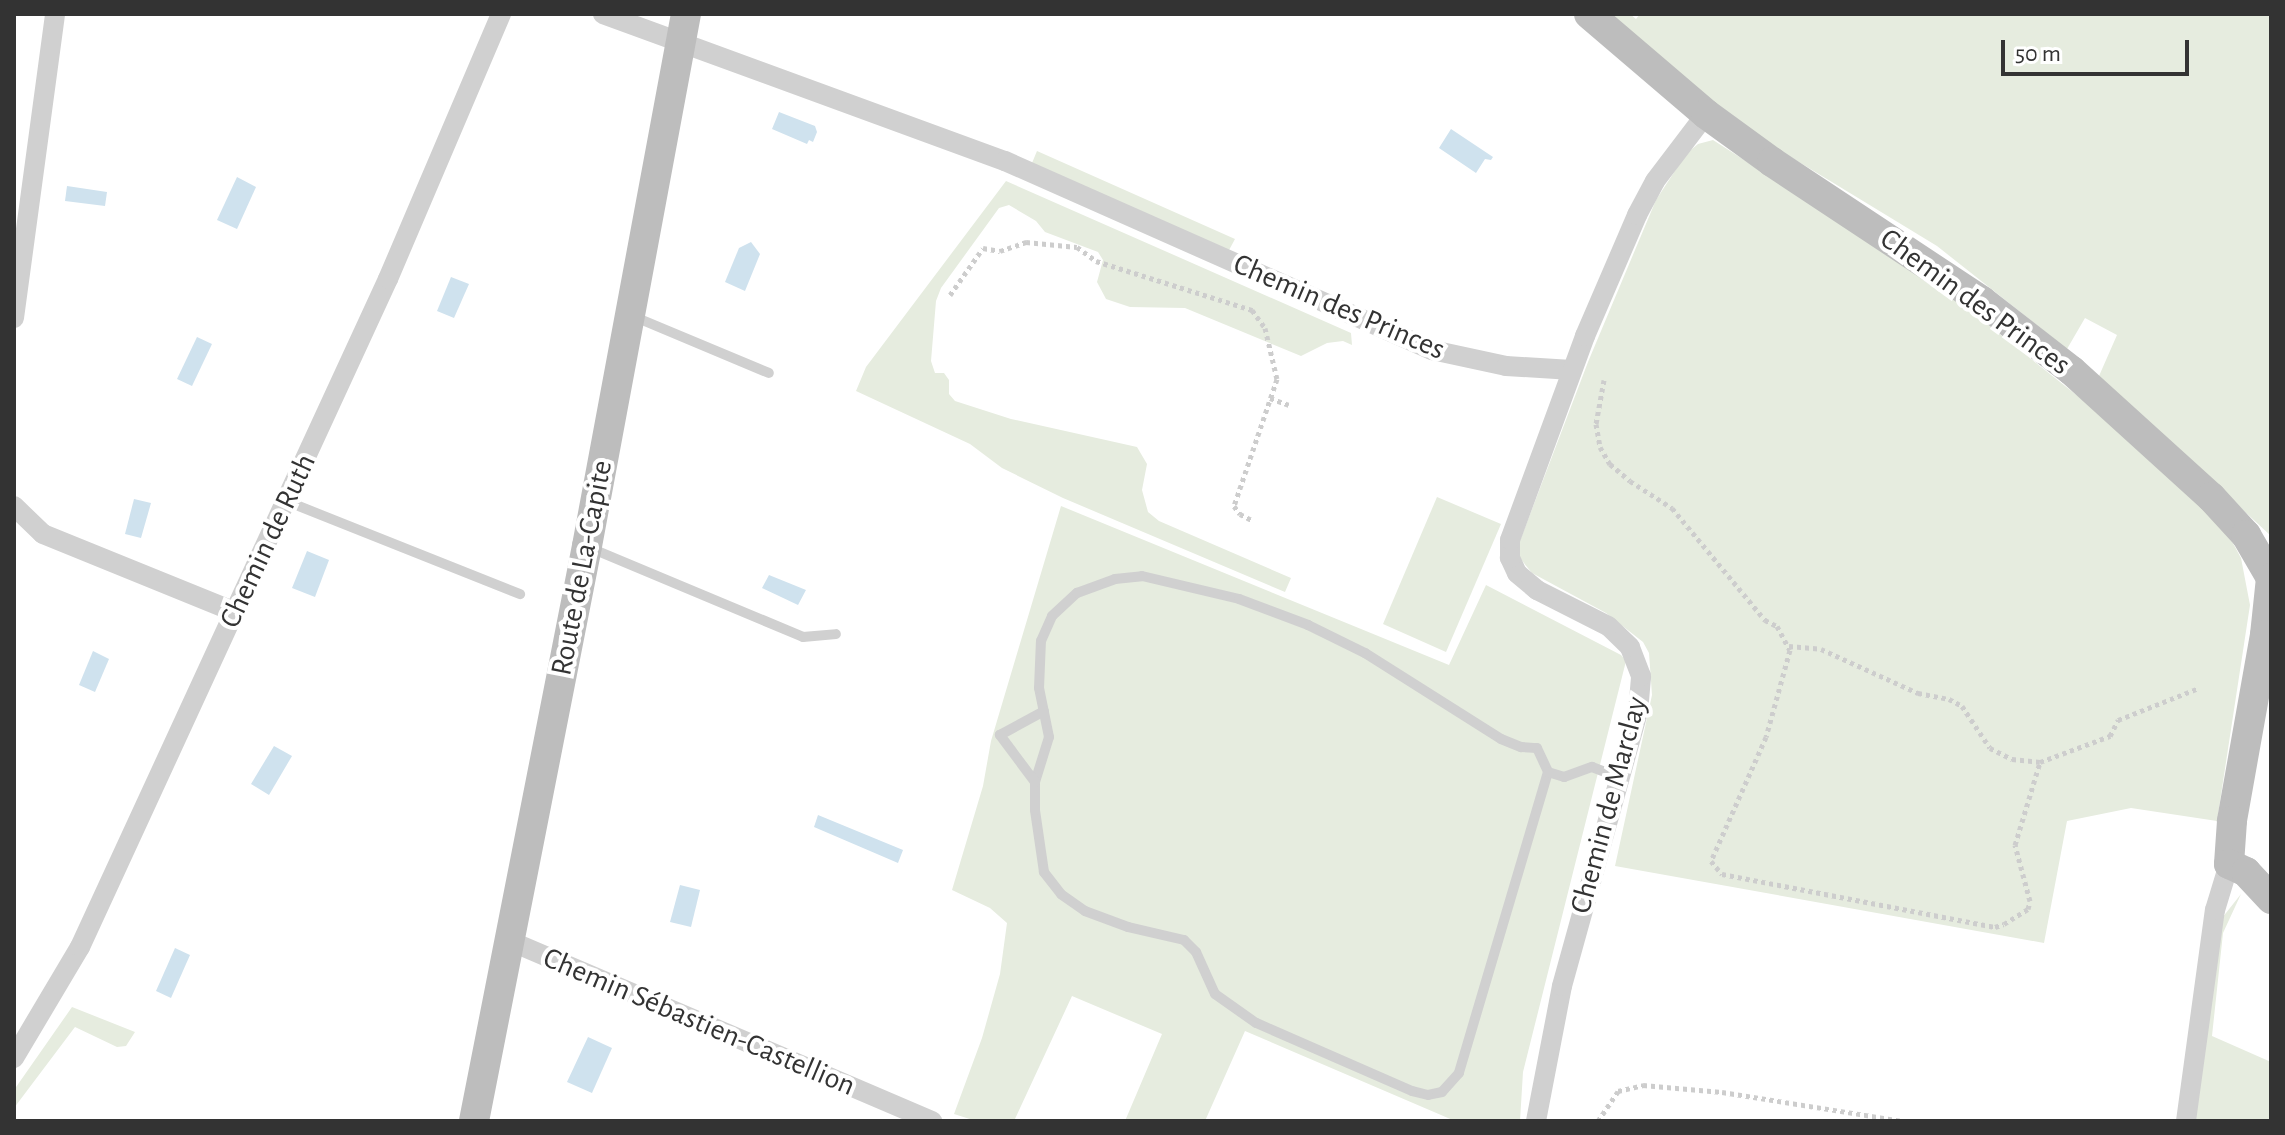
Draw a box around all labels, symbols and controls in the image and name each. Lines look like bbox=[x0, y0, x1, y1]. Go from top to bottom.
scale bar bbox=[2005, 24, 2193, 74]
text: 50 m bbox=[2015, 42, 2061, 66]
street label: Chemin des Princes bbox=[1873, 221, 2077, 383]
street label: Chemin des Princes bbox=[1228, 246, 1450, 368]
street label: Chemin de Ruth bbox=[212, 448, 324, 634]
street label: Route de La-Capite bbox=[543, 457, 621, 679]
street label: Chemin de Marclay bbox=[1563, 693, 1655, 917]
street label: Chemin Sébastien-Castellion bbox=[538, 940, 860, 1104]

